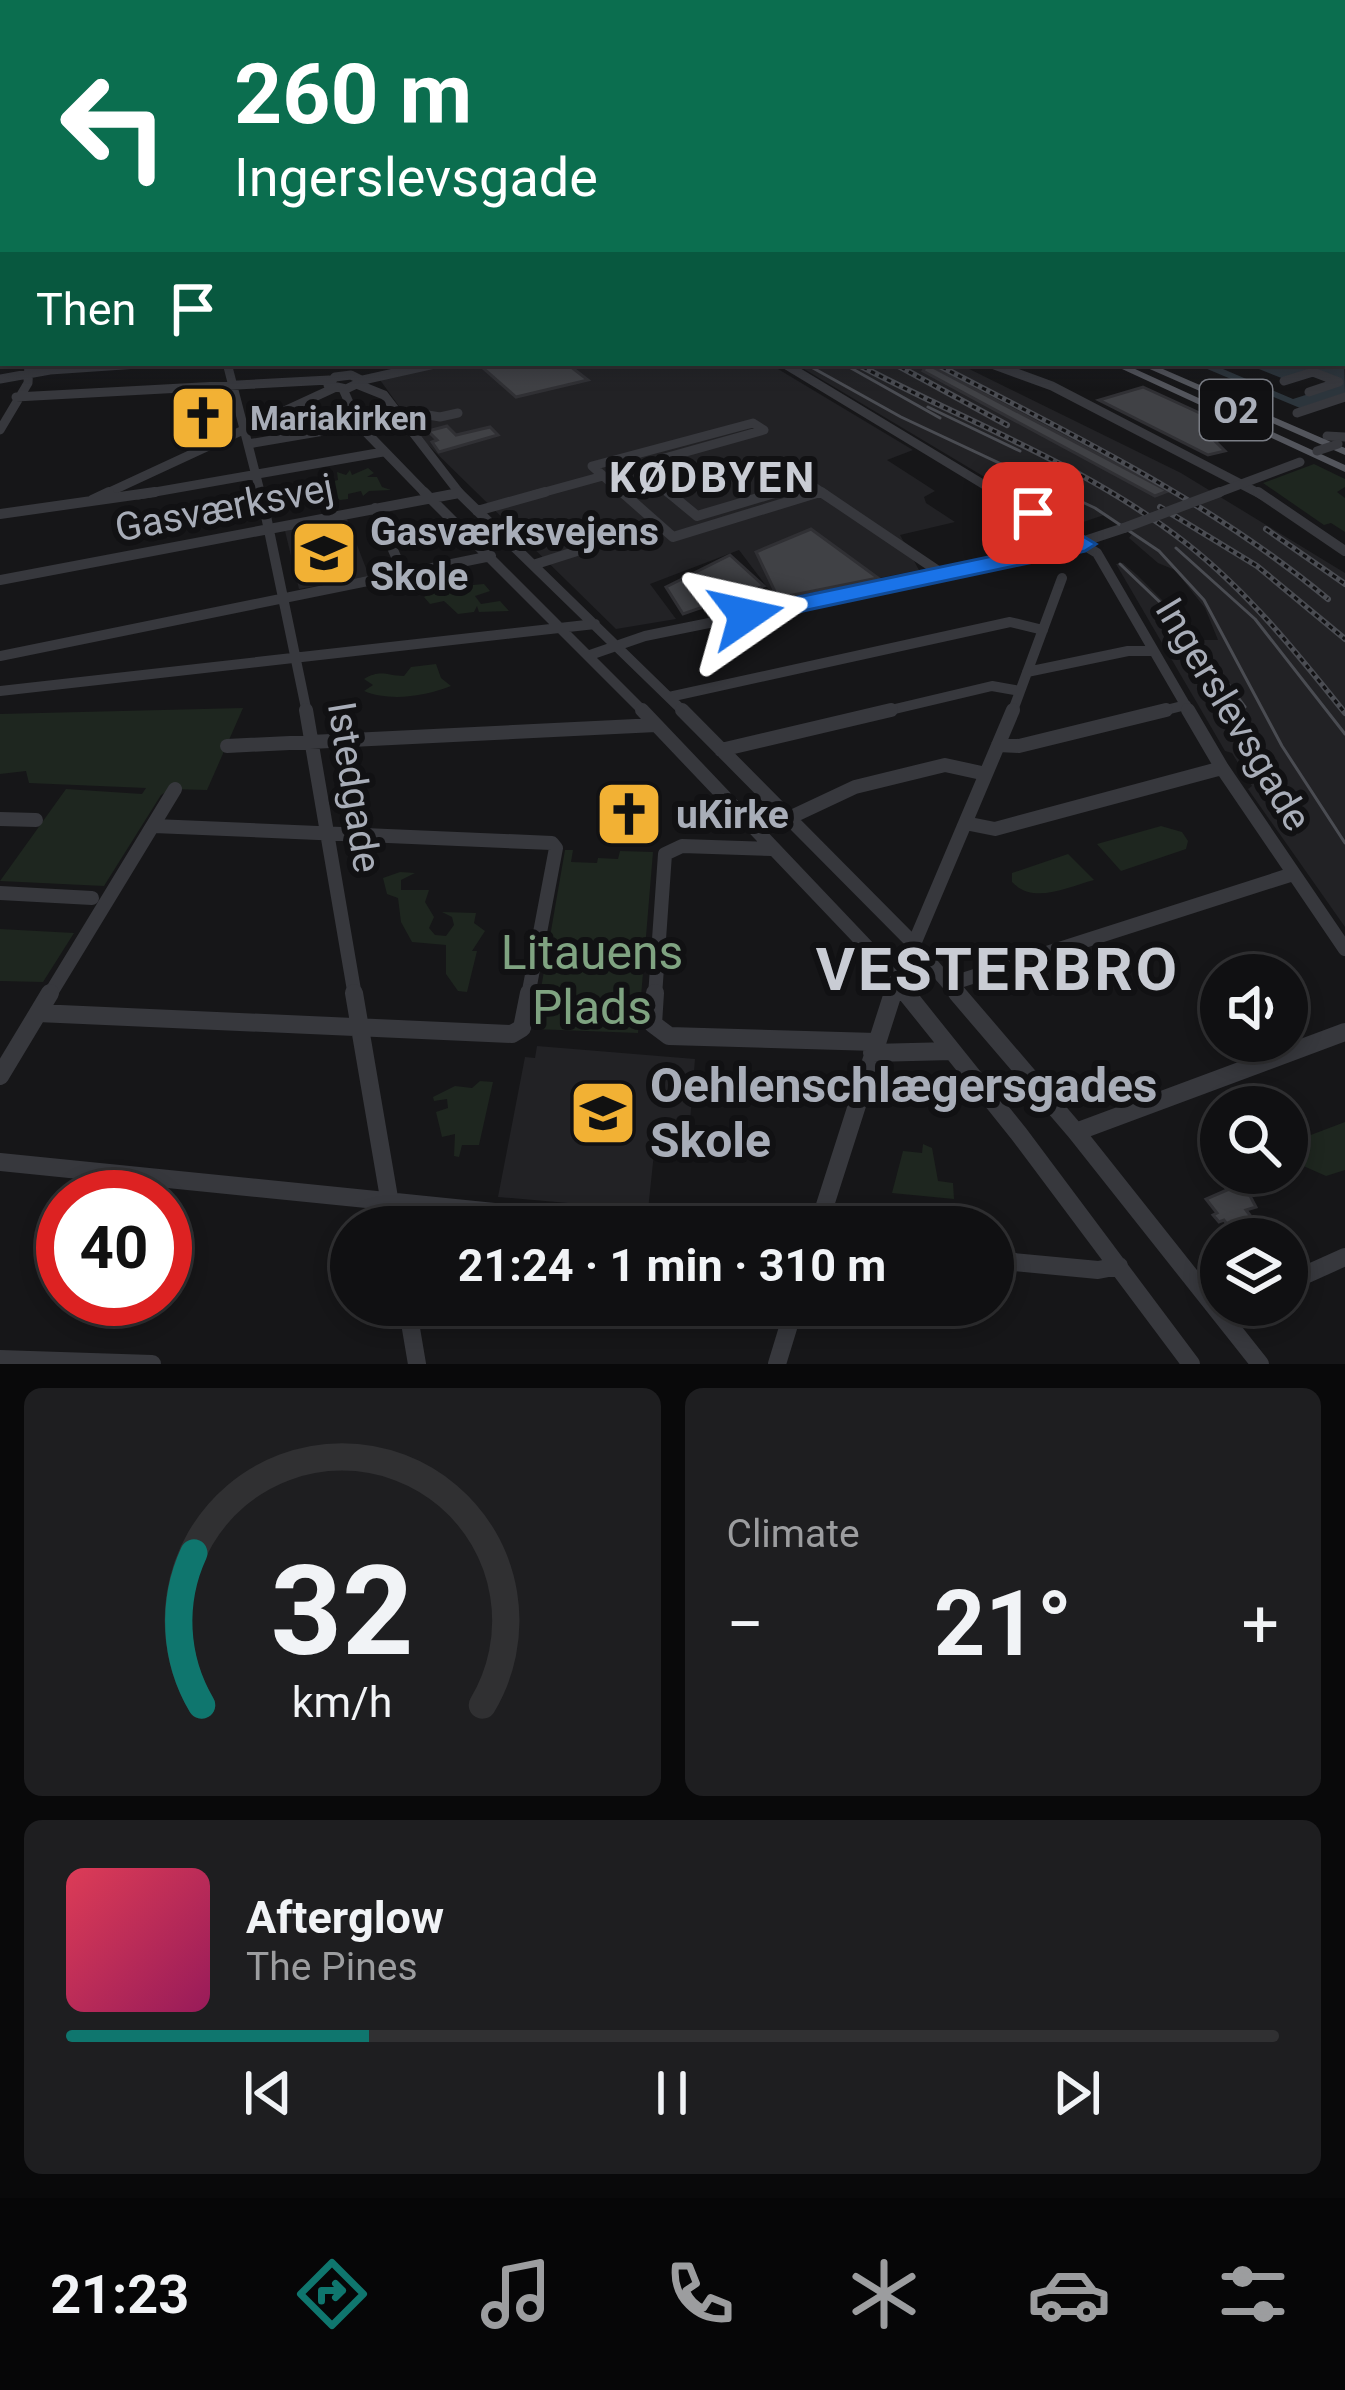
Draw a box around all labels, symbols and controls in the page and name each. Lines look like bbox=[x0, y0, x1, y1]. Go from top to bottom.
text: 260 m bbox=[234, 45, 472, 144]
icon: left bbox=[36, 48, 192, 204]
text: Ingerslevsgade bbox=[234, 146, 598, 209]
icon: arrive bbox=[160, 276, 226, 342]
text: Then bbox=[36, 283, 136, 336]
road number: O2 bbox=[1200, 380, 1272, 440]
church icon: Mariakirken bbox=[168, 383, 238, 453]
place label: Mariakirken bbox=[250, 399, 427, 438]
district label: KØDBYEN bbox=[609, 453, 817, 502]
pin bbox=[982, 462, 1084, 564]
street label: Gasværksvej bbox=[111, 464, 337, 552]
icon: arrive bbox=[1000, 480, 1066, 546]
place label: Gasværksvejens Skole bbox=[370, 509, 659, 600]
school or university icon: Gasværksvejens Skole bbox=[289, 518, 359, 588]
position arrow bbox=[683, 552, 809, 678]
street label: Ingerslevsgade bbox=[1146, 590, 1321, 839]
street label: Istedgade bbox=[318, 699, 390, 876]
church icon: uKirke bbox=[594, 779, 664, 849]
place label: uKirke bbox=[676, 792, 789, 838]
park label: Litauens Plads bbox=[501, 924, 683, 1036]
district label: VESTERBRO bbox=[816, 934, 1180, 1005]
map controls bbox=[1200, 954, 1308, 1326]
button: sound bbox=[1200, 954, 1308, 1062]
place label: Oehlenschlægersgades Skole bbox=[650, 1057, 1158, 1169]
school or university icon: Oehlenschlægersgades Skole bbox=[568, 1078, 638, 1148]
button: search bbox=[1200, 1086, 1308, 1194]
speed limit sign: 40 bbox=[36, 1170, 192, 1326]
button: layers bbox=[1200, 1218, 1308, 1326]
text: 21:24 · 1 min · 310 m bbox=[458, 1239, 886, 1292]
text: Climate bbox=[727, 1511, 860, 1557]
text: 32 bbox=[271, 1538, 414, 1684]
text: 21° bbox=[934, 1572, 1072, 1677]
text: − bbox=[727, 1586, 764, 1663]
text: + bbox=[1242, 1586, 1279, 1663]
text: km/h bbox=[292, 1677, 393, 1727]
text: Afterglow bbox=[246, 1891, 444, 1944]
text: The Pines bbox=[246, 1944, 418, 1990]
icon: previous bbox=[235, 2060, 301, 2126]
icon: pause bbox=[639, 2060, 705, 2126]
icon: next bbox=[1044, 2060, 1110, 2126]
icon: directions bbox=[290, 2252, 374, 2336]
icon: music bbox=[474, 2252, 558, 2336]
icon: phone bbox=[658, 2252, 742, 2336]
icon: climate bbox=[842, 2252, 926, 2336]
icon: car bbox=[1027, 2252, 1111, 2336]
icon: filters bbox=[1211, 2252, 1295, 2336]
text: 21:23 bbox=[50, 2263, 189, 2326]

